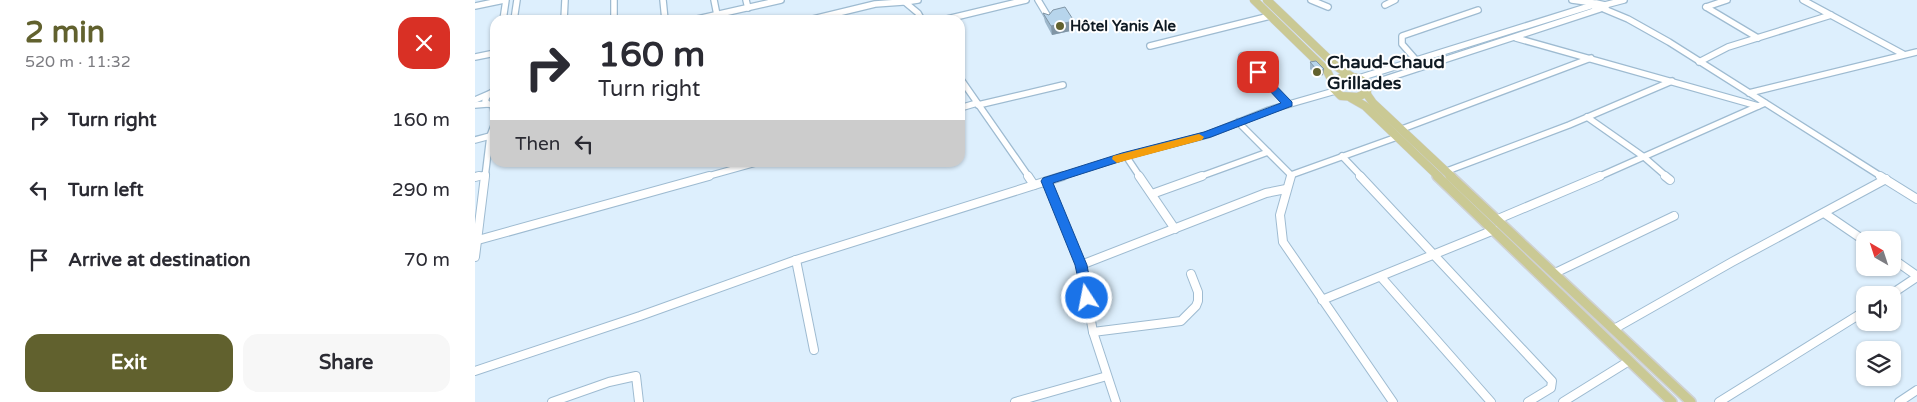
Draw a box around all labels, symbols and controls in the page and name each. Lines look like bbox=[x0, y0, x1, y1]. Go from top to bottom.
text: 2 min bbox=[25, 14, 105, 51]
button: close bbox=[398, 17, 450, 69]
place label: Hôtel Yanis Ale bbox=[1070, 17, 1177, 35]
marker: Hôtel Yanis Ale bbox=[1054, 20, 1066, 32]
text: 160 m bbox=[598, 34, 705, 76]
icon: right bbox=[515, 35, 580, 100]
pin bbox=[1237, 51, 1279, 93]
place label: Chaud-Chaud Grillades bbox=[1327, 51, 1445, 94]
text: 520 m · 11:32 bbox=[25, 52, 131, 72]
icon: arrive bbox=[1244, 58, 1272, 86]
marker: Chaud-Chaud Grillades bbox=[1311, 66, 1323, 78]
text: Turn right bbox=[598, 76, 700, 102]
icon: right bbox=[25, 106, 53, 134]
text: Turn right bbox=[68, 109, 156, 131]
text: 160 m bbox=[392, 109, 450, 131]
icon: left bbox=[570, 130, 598, 158]
text: Then bbox=[515, 133, 560, 155]
icon: left bbox=[25, 176, 53, 204]
text: Turn left bbox=[68, 179, 144, 201]
text: 290 m bbox=[392, 179, 450, 201]
north arrow bbox=[1856, 231, 1901, 276]
map controls bbox=[1856, 231, 1901, 386]
icon: arrive bbox=[25, 246, 53, 274]
text: Arrive at destination bbox=[68, 249, 251, 271]
text: 70 m bbox=[404, 249, 450, 271]
position arrow bbox=[1060, 271, 1112, 323]
button: sound bbox=[1856, 286, 1901, 331]
button: Exit bbox=[25, 334, 233, 392]
button: Share bbox=[243, 334, 450, 392]
button: layers bbox=[1856, 341, 1901, 386]

